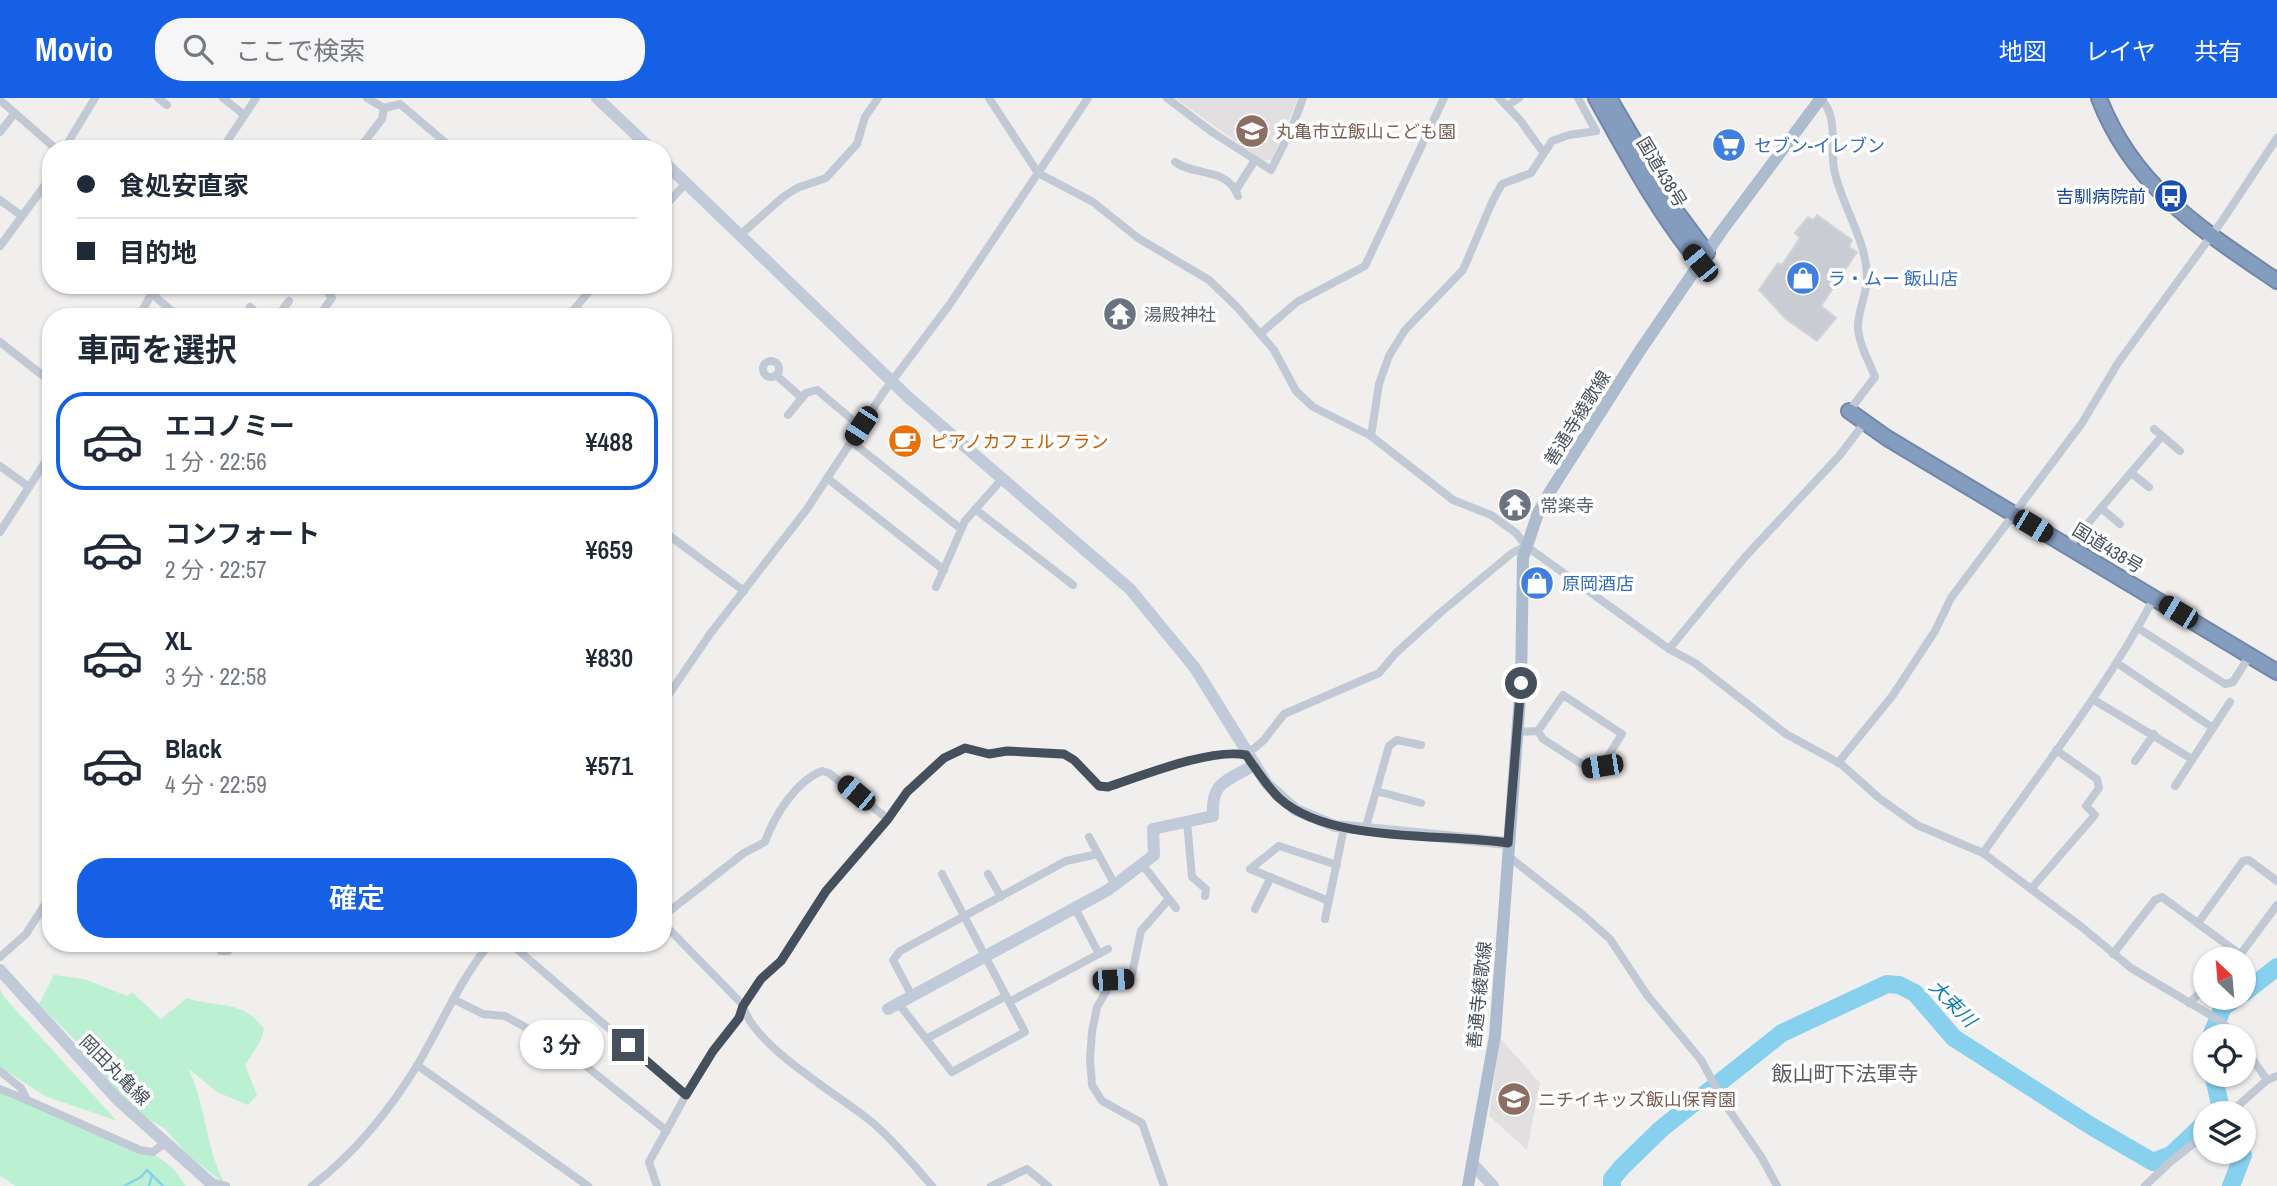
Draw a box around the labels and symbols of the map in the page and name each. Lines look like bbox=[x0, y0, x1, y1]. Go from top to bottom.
school or university icon: 丸亀市立飯山こども園 bbox=[1233, 112, 1271, 150]
place label: 丸亀市立飯山こども園 bbox=[1276, 119, 1456, 144]
supermarket icon: セブン-イレブン bbox=[1710, 126, 1748, 164]
street label: 国道438号 bbox=[1631, 132, 1693, 212]
place label: セブン-イレブン bbox=[1754, 133, 1885, 158]
bus stop icon: 吉馴病院前 bbox=[2152, 177, 2190, 215]
place label: 吉馴病院前 bbox=[2056, 184, 2146, 209]
car bbox=[1679, 240, 1722, 286]
shop icon: ラ・ムー 飯山店 bbox=[1784, 259, 1822, 297]
place label: ラ・ムー 飯山店 bbox=[1828, 266, 1958, 291]
temple icon: 湯殿神社 bbox=[1101, 295, 1139, 333]
place label: 湯殿神社 bbox=[1144, 302, 1216, 327]
street label: 善通寺綾歌線 bbox=[1538, 366, 1616, 470]
car bbox=[841, 403, 882, 449]
cafe icon: ピアノカフェルフラン bbox=[886, 422, 924, 460]
place label: ピアノカフェルフラン bbox=[930, 429, 1108, 454]
temple icon: 常楽寺 bbox=[1496, 486, 1534, 524]
place label: 常楽寺 bbox=[1540, 493, 1594, 518]
car bbox=[2010, 506, 2057, 546]
street label: 国道438号 bbox=[2068, 517, 2148, 579]
shop icon: 原岡酒店 bbox=[1518, 564, 1556, 602]
place label: 原岡酒店 bbox=[1562, 571, 1634, 596]
car bbox=[2155, 592, 2202, 632]
route start bbox=[1505, 667, 1537, 699]
car bbox=[1580, 752, 1625, 780]
car bbox=[834, 771, 879, 815]
street label: 善通寺綾歌線 bbox=[1461, 940, 1497, 1050]
north arrow bbox=[2193, 947, 2256, 1010]
car bbox=[1092, 968, 1135, 992]
water label: 大束川 bbox=[1924, 974, 1984, 1034]
callout: 3 分 bbox=[520, 1020, 604, 1070]
street label: 岡田丸亀線 bbox=[74, 1029, 156, 1111]
route end bbox=[612, 1029, 644, 1061]
district label: 飯山町下法軍寺 bbox=[1772, 1059, 1919, 1088]
school or university icon: ニチイキッズ飯山保育園 bbox=[1495, 1080, 1533, 1118]
place label: ニチイキッズ飯山保育園 bbox=[1538, 1087, 1736, 1112]

